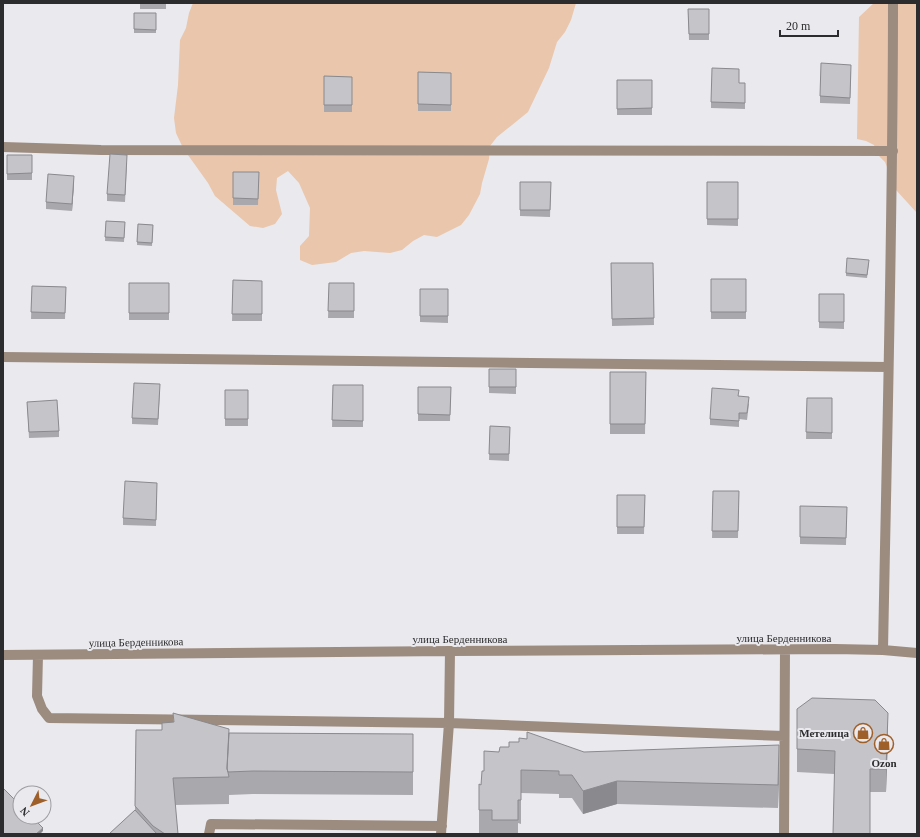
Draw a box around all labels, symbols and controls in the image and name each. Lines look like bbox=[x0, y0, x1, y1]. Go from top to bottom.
scale bar bbox=[780, 12, 838, 38]
text: 20 m bbox=[786, 19, 811, 33]
street label: улица Берденникова bbox=[737, 632, 832, 644]
street label: улица Берденникова bbox=[413, 633, 508, 645]
street label: улица Берденникова bbox=[88, 635, 184, 649]
shop icon: Метелица bbox=[852, 722, 874, 744]
place label: Метелица bbox=[799, 727, 849, 739]
shop icon: Ozon bbox=[873, 733, 895, 755]
place label: Ozon bbox=[871, 757, 897, 769]
north arrow bbox=[12, 785, 52, 825]
text: N bbox=[17, 805, 32, 819]

